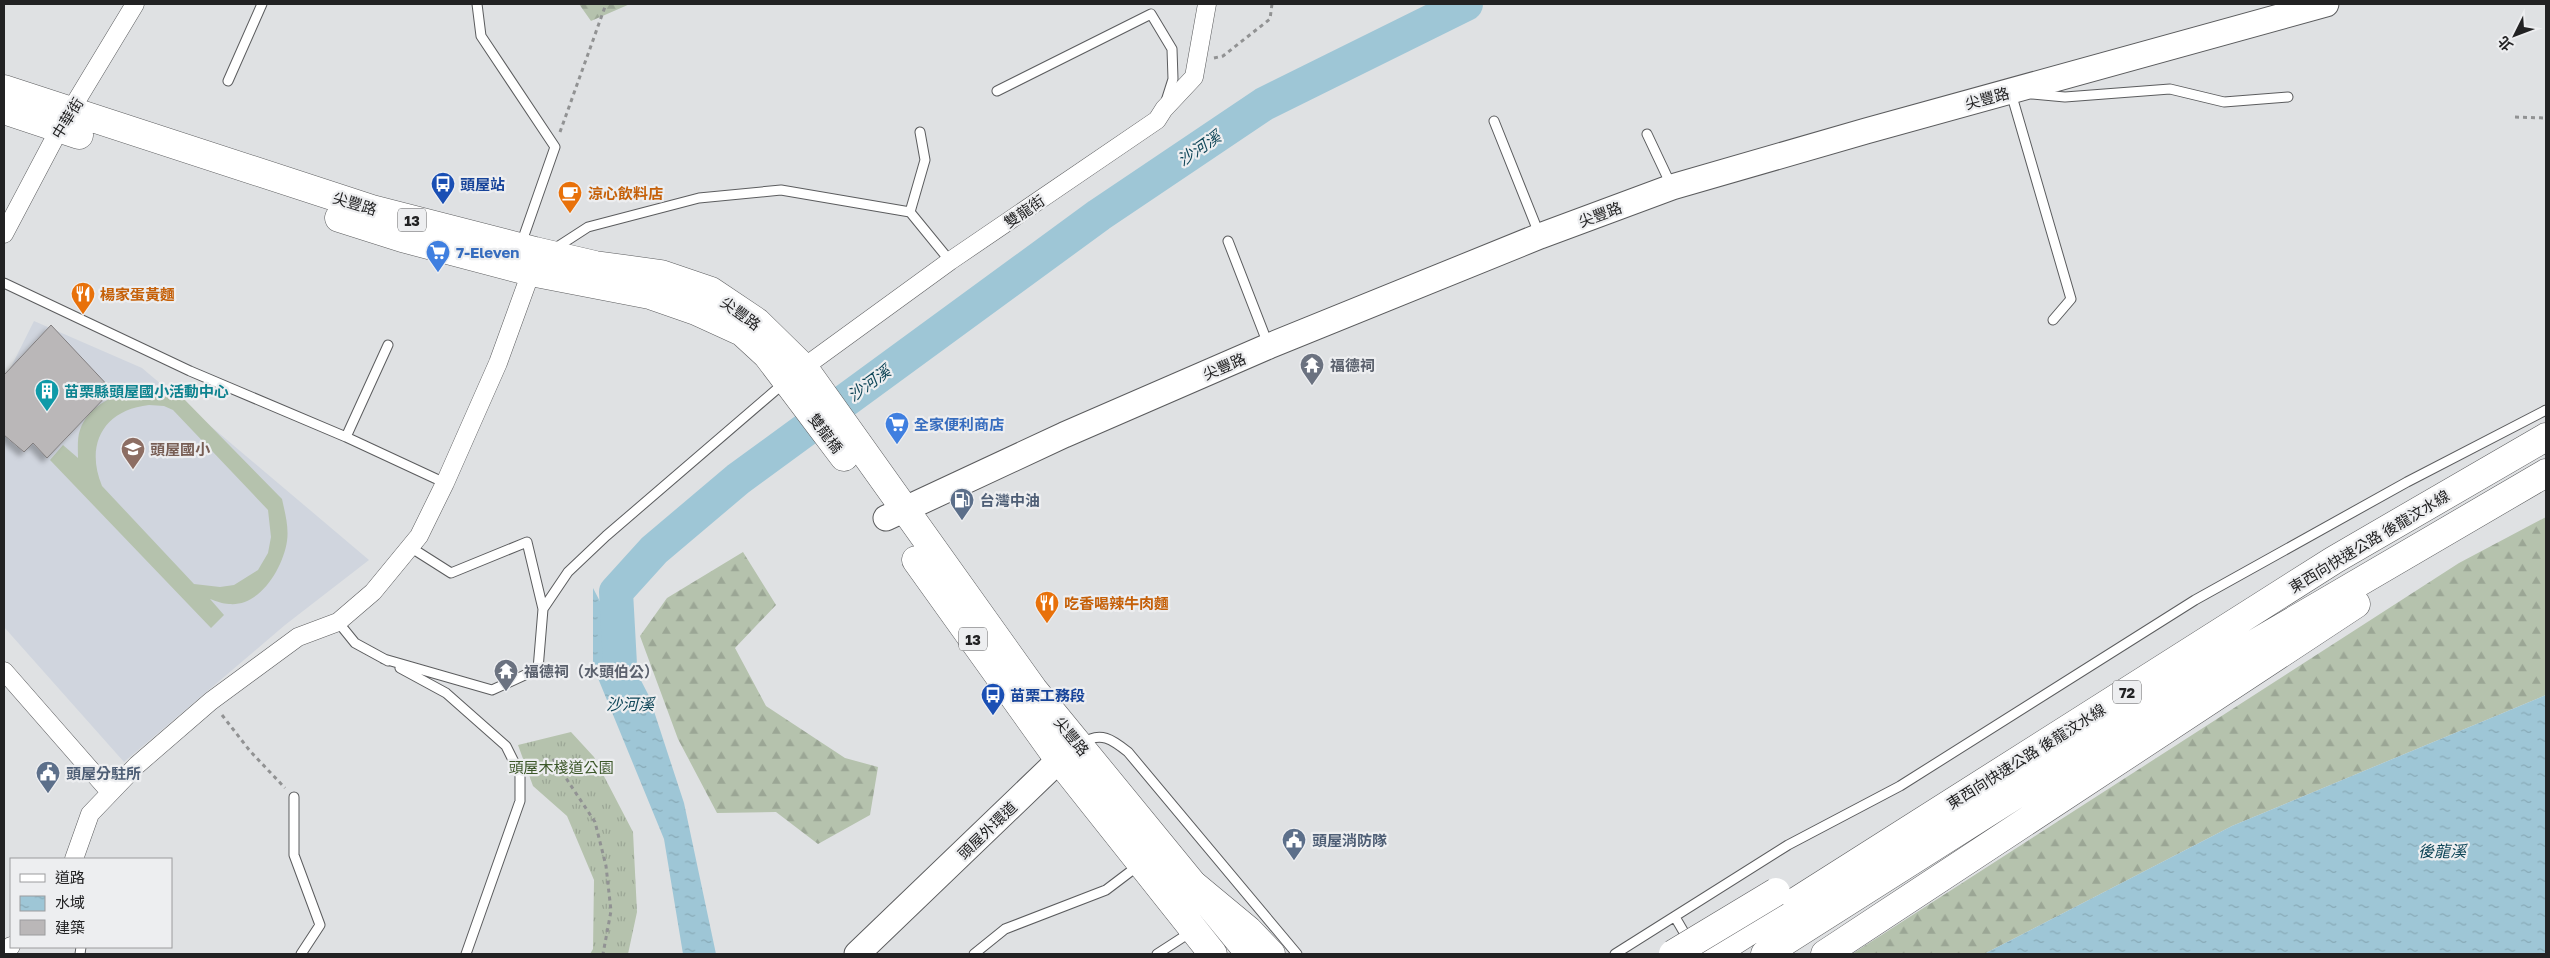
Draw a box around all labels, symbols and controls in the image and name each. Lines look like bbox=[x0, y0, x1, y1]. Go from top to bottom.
north arrow bbox=[2490, 10, 2540, 60]
text: 北 bbox=[2494, 33, 2516, 55]
street label: 尖豐路 bbox=[1963, 83, 2011, 113]
street label: 中華街 bbox=[47, 94, 87, 142]
water label: 沙河溪 bbox=[1174, 125, 1226, 170]
bus stop icon: 頭屋站 bbox=[430, 171, 456, 205]
place label: 頭屋站 bbox=[460, 175, 505, 193]
cafe icon: 涼心飲料店 bbox=[557, 180, 583, 214]
place label: 涼心飲料店 bbox=[588, 184, 663, 202]
street label: 尖豐路 bbox=[331, 188, 379, 218]
street label: 雙龍街 bbox=[1000, 191, 1048, 231]
street label: 尖豐路 bbox=[1576, 198, 1624, 230]
road number: 13 bbox=[398, 208, 426, 232]
supermarket icon: 7-Eleven bbox=[425, 239, 451, 273]
place label: 7-Eleven bbox=[456, 243, 519, 261]
restaurant icon: 楊家蛋黃麵 bbox=[70, 281, 96, 315]
place label: 楊家蛋黃麵 bbox=[100, 285, 175, 303]
street label: 尖豐路 bbox=[718, 292, 764, 334]
street label: 尖豐路 bbox=[1200, 349, 1248, 383]
temple icon: 福德祠 bbox=[1299, 352, 1325, 386]
place label: 福德祠 bbox=[1330, 356, 1375, 374]
water label: 沙河溪 bbox=[844, 360, 896, 405]
building icon: 苗栗縣頭屋國小活動中心 bbox=[34, 378, 60, 412]
place label: 苗栗縣頭屋國小活動中心 bbox=[64, 382, 229, 400]
street label: 雙龍橋 bbox=[805, 410, 847, 456]
supermarket icon: 全家便利商店 bbox=[884, 411, 910, 445]
place label: 全家便利商店 bbox=[914, 415, 1004, 433]
school or university icon: 頭屋國小 bbox=[120, 436, 146, 470]
place label: 頭屋國小 bbox=[150, 440, 211, 458]
street label: 東西向快速公路 後龍汶水線 bbox=[2286, 486, 2452, 596]
fuel station icon: 台灣中油 bbox=[949, 487, 975, 521]
place label: 台灣中油 bbox=[980, 491, 1040, 509]
restaurant icon: 吃香喝辣牛肉麵 bbox=[1034, 590, 1060, 624]
place label: 吃香喝辣牛肉麵 bbox=[1064, 594, 1169, 612]
road number: 13 bbox=[959, 628, 987, 650]
temple icon: 福德祠（水頭伯公） bbox=[493, 658, 519, 692]
place label: 福德祠（水頭伯公） bbox=[524, 662, 659, 680]
road number: 72 bbox=[2113, 680, 2141, 704]
bus stop icon: 苗栗工務段 bbox=[980, 682, 1006, 716]
place label: 苗栗工務段 bbox=[1010, 686, 1085, 704]
water label: 沙河溪 bbox=[606, 694, 656, 714]
street label: 東西向快速公路 後龍汶水線 bbox=[1943, 700, 2109, 812]
street label: 尖豐路 bbox=[1051, 713, 1093, 759]
park label: 頭屋木棧道公園 bbox=[508, 758, 614, 776]
public building icon: 頭屋分駐所 bbox=[35, 760, 61, 794]
place label: 頭屋分駐所 bbox=[66, 764, 141, 782]
street label: 頭屋外環道 bbox=[954, 797, 1020, 863]
public building icon: 頭屋消防隊 bbox=[1281, 827, 1307, 861]
place label: 頭屋消防隊 bbox=[1312, 831, 1387, 849]
water label: 後龍溪 bbox=[2418, 841, 2468, 861]
legend bbox=[10, 858, 172, 948]
text: 道路 bbox=[55, 868, 85, 886]
text: 水域 bbox=[55, 893, 85, 911]
text: 建築 bbox=[55, 918, 85, 936]

